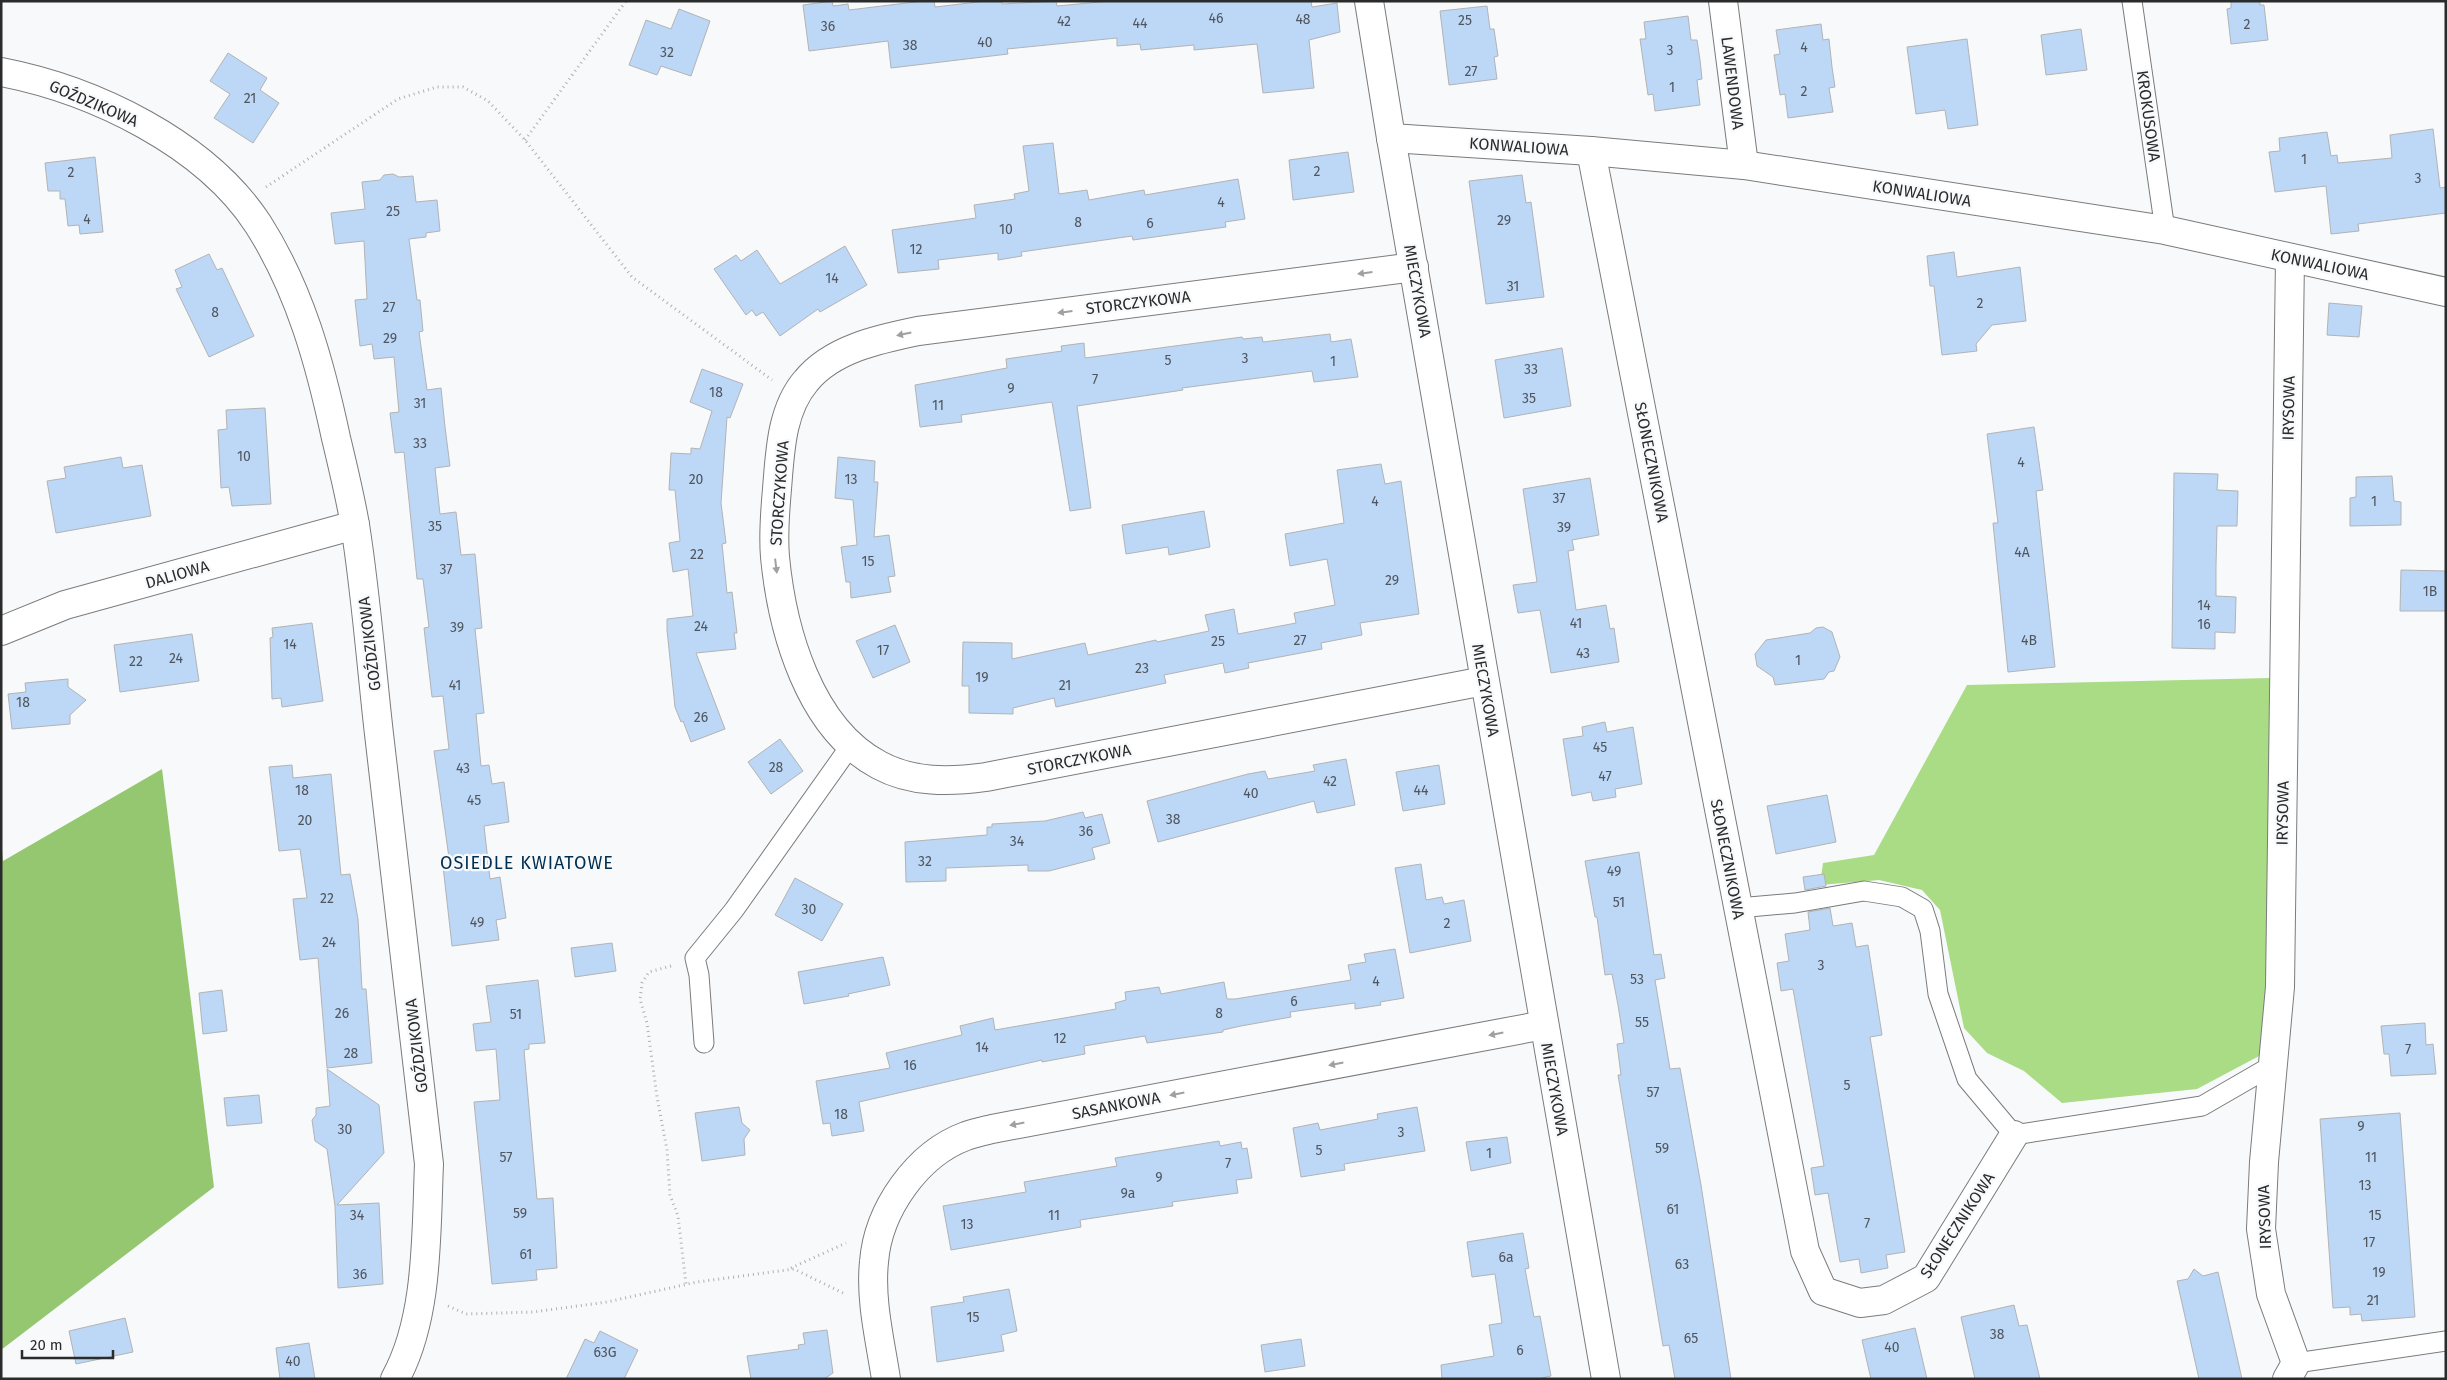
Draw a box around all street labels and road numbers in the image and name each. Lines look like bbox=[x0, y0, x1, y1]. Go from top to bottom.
street label: LAWENDOWA bbox=[1717, 35, 1748, 131]
street label: KROKUSOWA bbox=[2133, 69, 2164, 164]
street label: GOŹDZIKOWA bbox=[46, 75, 142, 131]
street label: KONWALIOWA bbox=[1469, 134, 1570, 160]
street label: KONWALIOWA bbox=[1871, 176, 1973, 211]
street label: MIECZYKOWA bbox=[1400, 243, 1435, 340]
street label: KONWALIOWA bbox=[2269, 245, 2371, 284]
street label: STORCZYKOWA bbox=[1085, 287, 1192, 318]
street label: IRYSOWA bbox=[2278, 375, 2299, 440]
street label: SŁONECZNIKOWA bbox=[1631, 400, 1673, 525]
street label: STORCZYKOWA bbox=[766, 439, 793, 546]
street label: DALIOWA bbox=[143, 556, 212, 593]
street label: GOŹDZIKOWA bbox=[353, 595, 385, 692]
street label: MIECZYKOWA bbox=[1468, 642, 1503, 739]
street label: STORCZYKOWA bbox=[1026, 740, 1133, 779]
street label: IRYSOWA bbox=[2272, 780, 2293, 845]
street label: SŁONECZNIKOWA bbox=[1707, 797, 1749, 922]
street label: GOŹDZIKOWA bbox=[400, 997, 432, 1094]
street label: MIECZYKOWA bbox=[1537, 1041, 1572, 1138]
street label: SASANKOWA bbox=[1071, 1087, 1163, 1123]
street label: SŁONECZNIKOWA bbox=[1916, 1168, 1999, 1282]
street label: IRYSOWA bbox=[2254, 1184, 2275, 1250]

